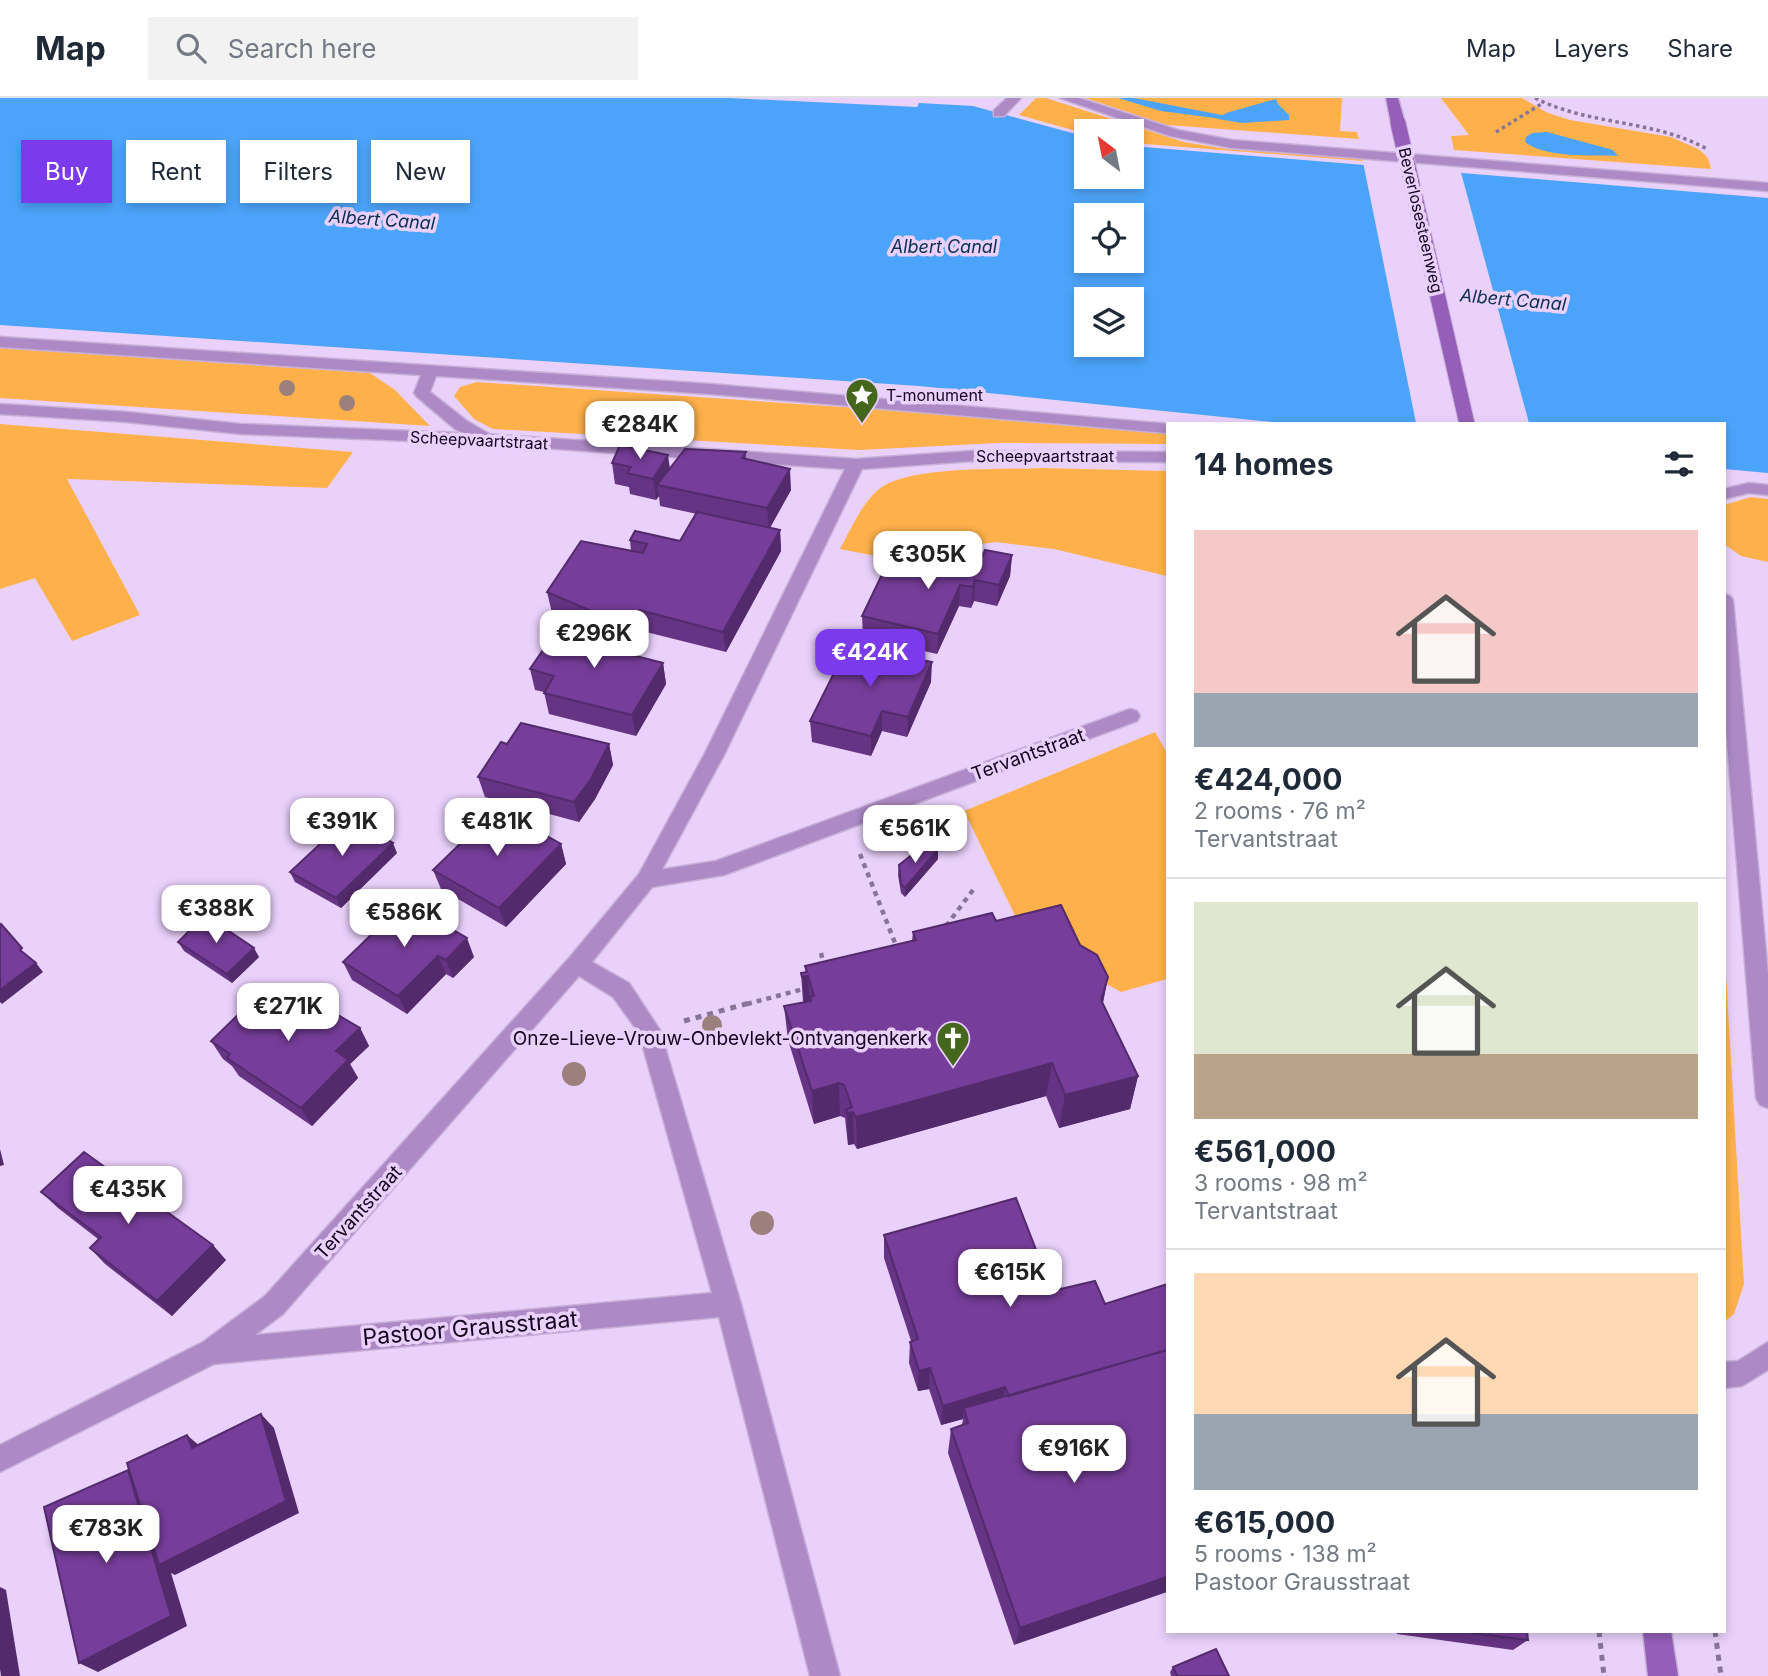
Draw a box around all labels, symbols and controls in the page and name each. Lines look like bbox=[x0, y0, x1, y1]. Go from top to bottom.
search box bbox=[148, 17, 638, 80]
text: Map bbox=[35, 28, 106, 68]
icon: search bbox=[172, 29, 210, 67]
text: Search here bbox=[228, 33, 376, 64]
text: Map bbox=[1466, 34, 1516, 63]
text: Layers bbox=[1554, 34, 1629, 63]
text: Share bbox=[1667, 34, 1733, 63]
north arrow bbox=[1074, 119, 1144, 189]
map controls bbox=[1074, 119, 1144, 357]
chip: Buy bbox=[21, 140, 112, 203]
chip: Rent bbox=[126, 140, 226, 203]
chip: Filters bbox=[240, 140, 357, 203]
chip: New bbox=[371, 140, 470, 203]
street label: Beverlosesteenweg bbox=[1395, 145, 1447, 295]
button: locate bbox=[1074, 203, 1144, 273]
water label: Albert Canal bbox=[327, 205, 436, 234]
water label: Albert Canal bbox=[890, 236, 998, 257]
water label: Albert Canal bbox=[1458, 284, 1568, 315]
button: layers bbox=[1074, 287, 1144, 357]
place icon: T-monument bbox=[843, 376, 881, 425]
place label: T-monument bbox=[886, 385, 983, 405]
pin: €284K bbox=[591, 402, 689, 461]
text: €284K bbox=[601, 410, 679, 438]
street label: Scheepvaartstraat bbox=[409, 426, 549, 454]
icon: filters bbox=[1660, 445, 1698, 483]
street label: Scheepvaartstraat bbox=[976, 446, 1114, 466]
text: 14 homes bbox=[1194, 446, 1333, 482]
pin: €305K bbox=[879, 532, 977, 591]
text: €305K bbox=[889, 540, 967, 568]
icon: home bbox=[1383, 576, 1509, 702]
pin: €296K bbox=[545, 610, 643, 670]
text: €296K bbox=[556, 619, 632, 647]
pin: €424K bbox=[821, 630, 919, 689]
text: €424K bbox=[831, 638, 909, 666]
street label: Tervantstraat bbox=[968, 723, 1088, 786]
text: €424,000 bbox=[1194, 761, 1342, 797]
text: 2 rooms · 76 m² bbox=[1194, 797, 1366, 825]
pin: €391K bbox=[293, 798, 391, 858]
pin: €481K bbox=[448, 798, 546, 858]
pin: €561K bbox=[866, 806, 964, 865]
text: €391K bbox=[306, 807, 378, 835]
text: €481K bbox=[461, 807, 533, 835]
text: €561K bbox=[879, 814, 951, 842]
text: Tervantstraat bbox=[1194, 825, 1338, 853]
pin: €388K bbox=[167, 886, 265, 945]
pin: €586K bbox=[355, 890, 453, 949]
text: €388K bbox=[177, 894, 255, 922]
text: €586K bbox=[366, 898, 442, 926]
icon: home bbox=[1383, 948, 1509, 1074]
pin: €271K bbox=[239, 984, 337, 1043]
text: €271K bbox=[253, 992, 323, 1020]
church icon: Onze-Lieve-Vrouw-Onbevlekt-Ontvangenkerk bbox=[934, 1019, 972, 1068]
place label: Onze-Lieve-Vrouw-Onbevlekt-Ontvangenkerk bbox=[513, 1027, 929, 1050]
text: €561,000 bbox=[1194, 1133, 1336, 1169]
street label: Tervantstraat bbox=[310, 1161, 407, 1264]
pin: €435K bbox=[79, 1166, 177, 1226]
text: 3 rooms · 98 m² bbox=[1194, 1169, 1368, 1197]
text: €435K bbox=[89, 1175, 167, 1203]
text: Tervantstraat bbox=[1194, 1197, 1338, 1225]
pin: €615K bbox=[961, 1250, 1059, 1309]
text: €615K bbox=[974, 1258, 1046, 1286]
street label: Pastoor Grausstraat bbox=[361, 1305, 579, 1351]
icon: home bbox=[1383, 1319, 1509, 1445]
pin: €916K bbox=[1025, 1426, 1123, 1485]
text: €916K bbox=[1038, 1434, 1110, 1462]
text: €615,000 bbox=[1194, 1504, 1335, 1540]
pin: €783K bbox=[57, 1506, 155, 1565]
text: €783K bbox=[68, 1514, 144, 1542]
text: 5 rooms · 138 m² bbox=[1194, 1540, 1377, 1568]
text: Pastoor Grausstraat bbox=[1194, 1568, 1410, 1596]

